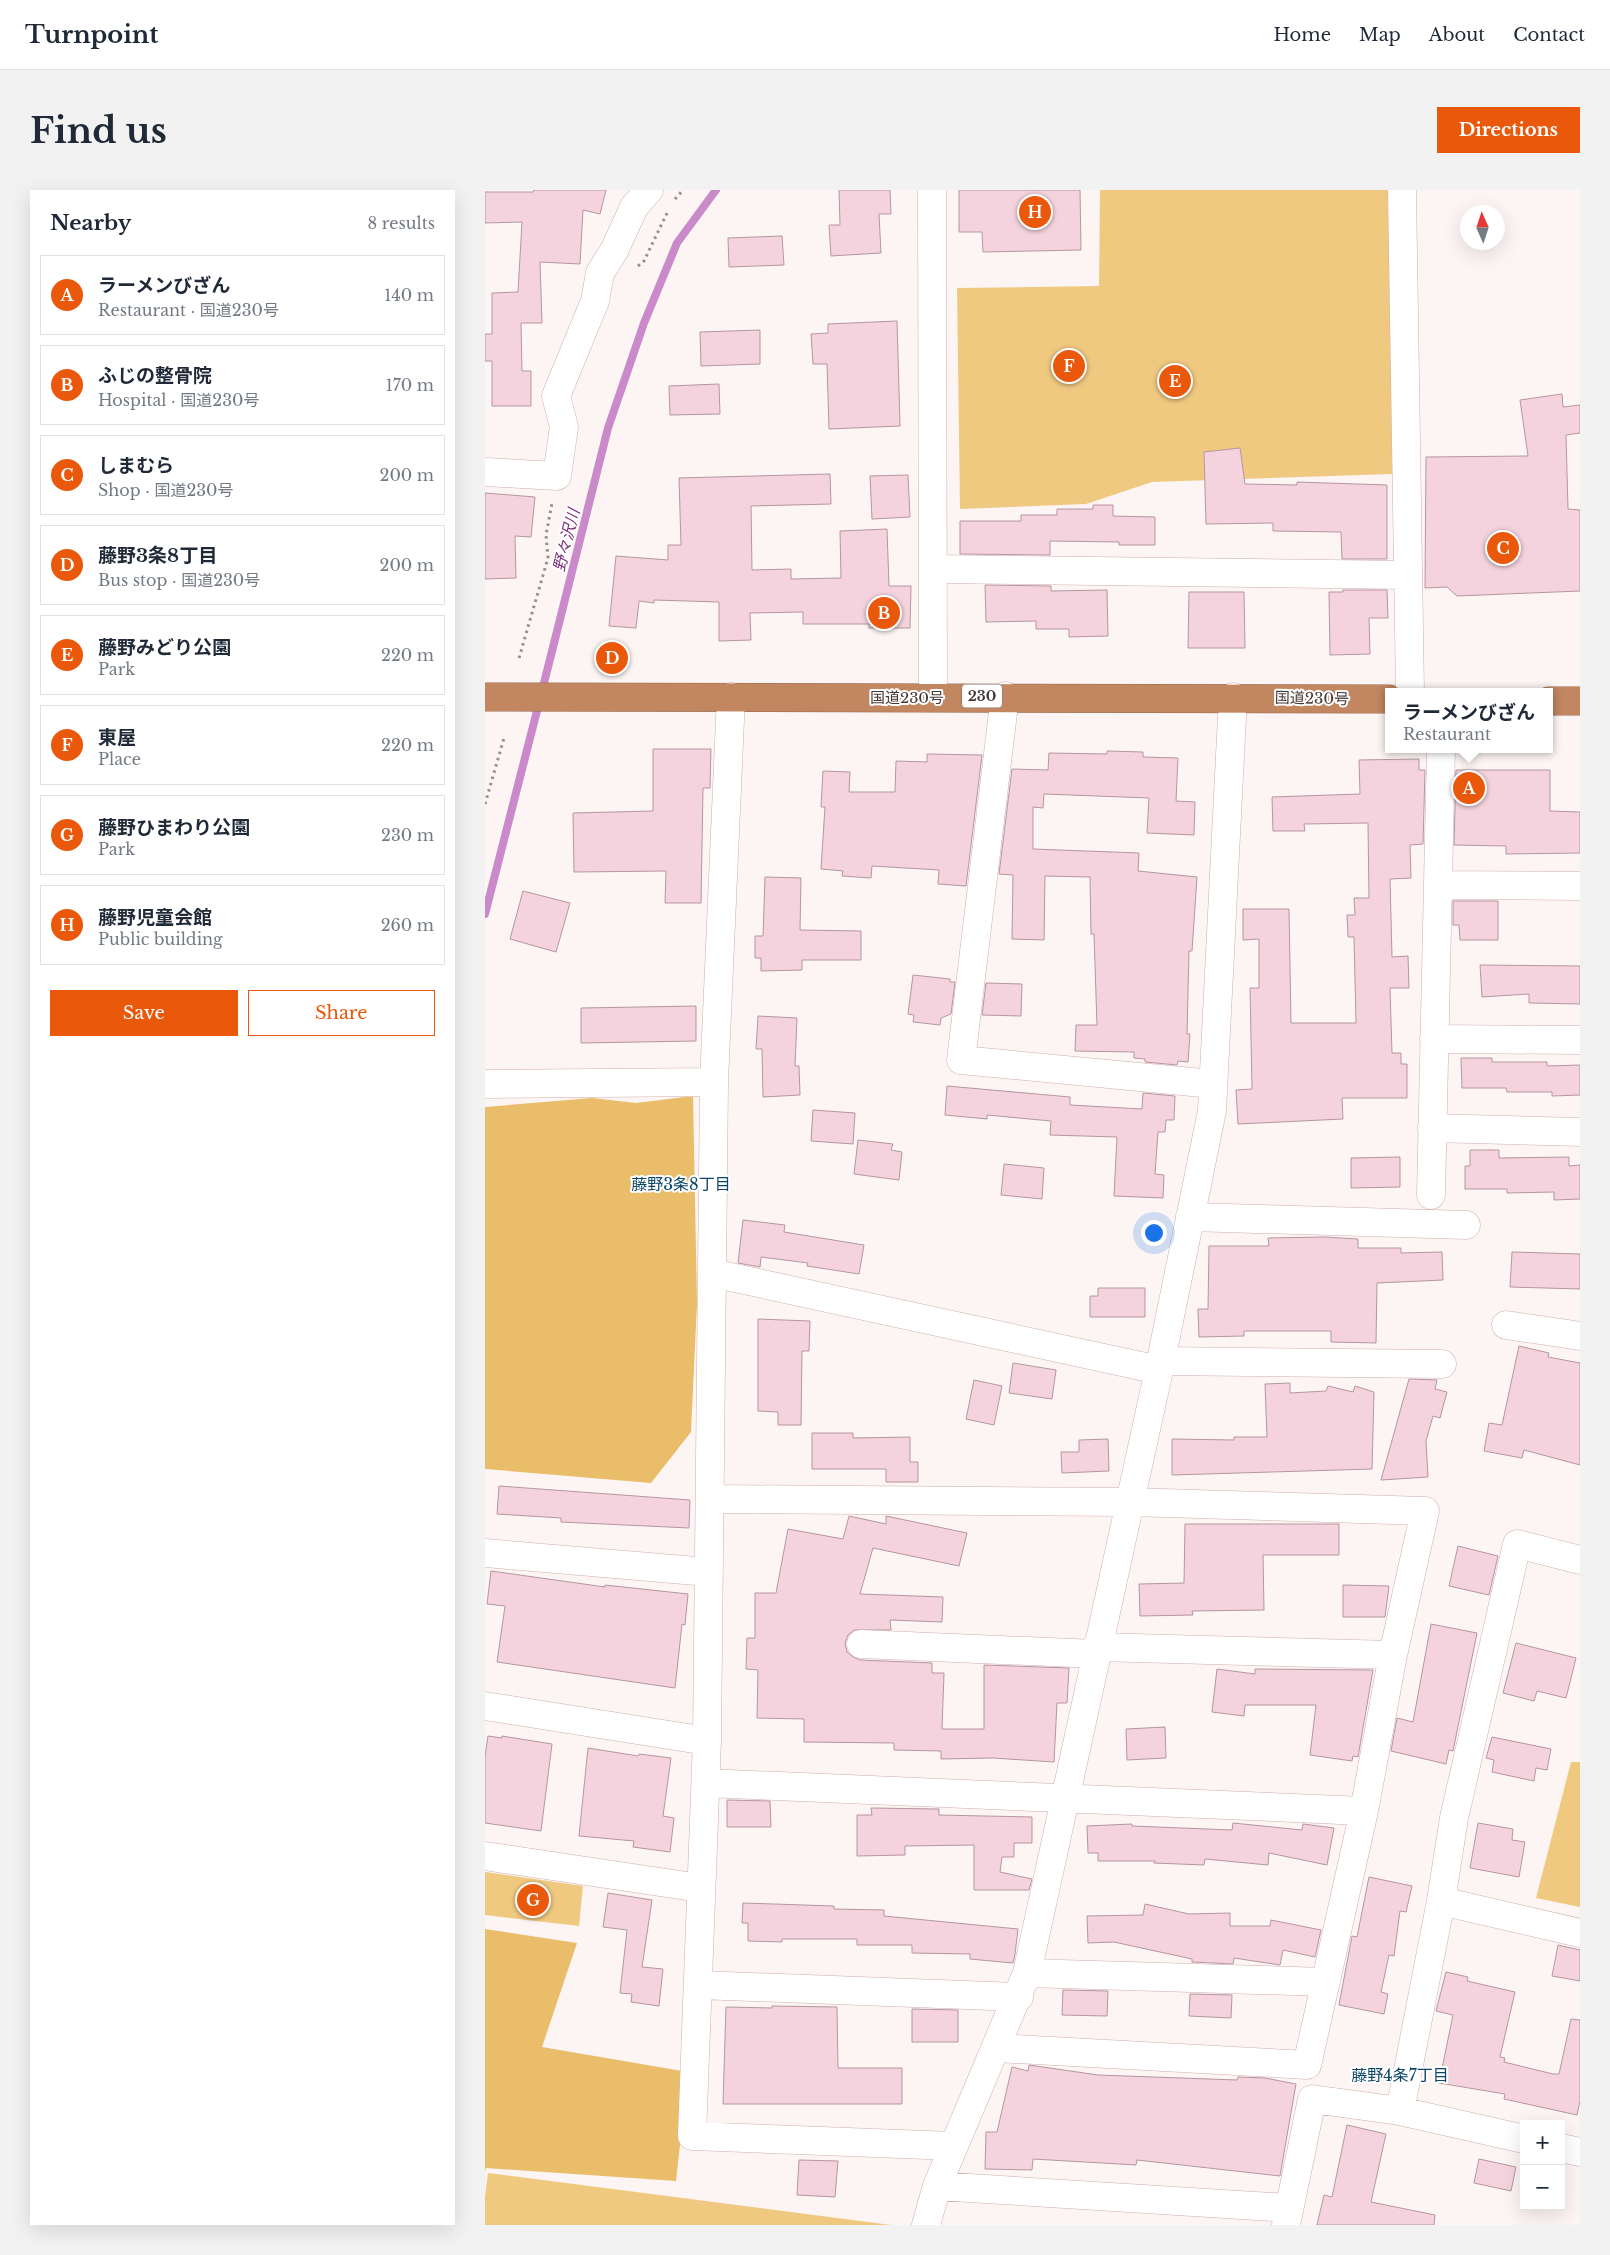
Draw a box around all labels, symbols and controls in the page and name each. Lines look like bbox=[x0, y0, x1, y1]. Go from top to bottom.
text: Turnpoint bbox=[25, 20, 158, 49]
text: Home bbox=[1273, 24, 1331, 46]
text: Map bbox=[1359, 24, 1401, 46]
text: About bbox=[1429, 24, 1485, 46]
text: Contact bbox=[1513, 24, 1585, 46]
button: Directions bbox=[1437, 107, 1580, 153]
text: Find us bbox=[30, 109, 167, 152]
pin: H bbox=[1019, 193, 1051, 231]
north arrow bbox=[1460, 205, 1505, 250]
text: Nearby bbox=[50, 210, 131, 236]
text: 8 results bbox=[368, 213, 435, 233]
text: ラーメンびざん bbox=[98, 274, 230, 297]
text: A bbox=[61, 285, 73, 305]
text: 140 m bbox=[384, 285, 434, 305]
text: Restaurant · 国道230号 bbox=[98, 300, 279, 320]
pin: F bbox=[1053, 347, 1085, 385]
pin: E bbox=[1159, 362, 1191, 400]
text: ふじの整骨院 bbox=[98, 364, 212, 387]
text: B bbox=[61, 375, 73, 395]
text: 170 m bbox=[386, 375, 434, 395]
text: Hospital · 国道230号 bbox=[98, 390, 259, 410]
text: しまむら bbox=[98, 454, 174, 477]
text: C bbox=[60, 465, 74, 485]
text: 200 m bbox=[380, 465, 434, 485]
text: Shop · 国道230号 bbox=[98, 480, 234, 500]
water label: 野々沢川 bbox=[549, 505, 584, 573]
pin: C bbox=[1487, 529, 1519, 567]
text: 藤野3条8丁目 bbox=[98, 544, 217, 567]
text: D bbox=[60, 555, 74, 575]
text: 200 m bbox=[380, 555, 434, 575]
text: Bus stop · 国道230号 bbox=[98, 570, 260, 590]
pin: B bbox=[868, 594, 900, 632]
text: 藤野みどり公園 bbox=[98, 636, 231, 659]
pin: D bbox=[596, 639, 628, 677]
text: E bbox=[61, 645, 73, 665]
text: 220 m bbox=[381, 645, 434, 665]
text: Park bbox=[98, 659, 135, 679]
road number: 230 bbox=[962, 684, 1002, 708]
street label: 国道230号 bbox=[870, 688, 944, 707]
street label: 国道230号 bbox=[1275, 688, 1349, 708]
popup bbox=[1385, 688, 1553, 753]
text: ラーメンびざん bbox=[1403, 701, 1535, 724]
text: Restaurant bbox=[1403, 724, 1491, 744]
text: 東屋 bbox=[98, 726, 136, 749]
text: F bbox=[61, 735, 73, 755]
text: 220 m bbox=[381, 735, 434, 755]
text: Place bbox=[98, 749, 141, 769]
pin: A bbox=[1453, 769, 1485, 807]
text: 藤野ひまわり公園 bbox=[98, 816, 250, 839]
text: G bbox=[60, 825, 74, 845]
text: 230 m bbox=[381, 825, 434, 845]
text: Park bbox=[98, 839, 135, 859]
text: 藤野児童会館 bbox=[98, 906, 212, 929]
text: H bbox=[59, 915, 75, 935]
text: 260 m bbox=[381, 915, 434, 935]
text: Public building bbox=[98, 929, 223, 949]
button: Save bbox=[50, 990, 238, 1036]
button: Share bbox=[248, 990, 435, 1036]
district label: 藤野3条8丁目 bbox=[631, 1174, 731, 1194]
your location bbox=[1141, 1220, 1167, 1246]
pin: G bbox=[517, 1881, 549, 1919]
district label: 藤野4条7丁目 bbox=[1351, 2065, 1449, 2085]
map controls bbox=[1520, 2120, 1565, 2210]
button: + bbox=[1520, 2120, 1565, 2165]
button: − bbox=[1520, 2165, 1565, 2210]

